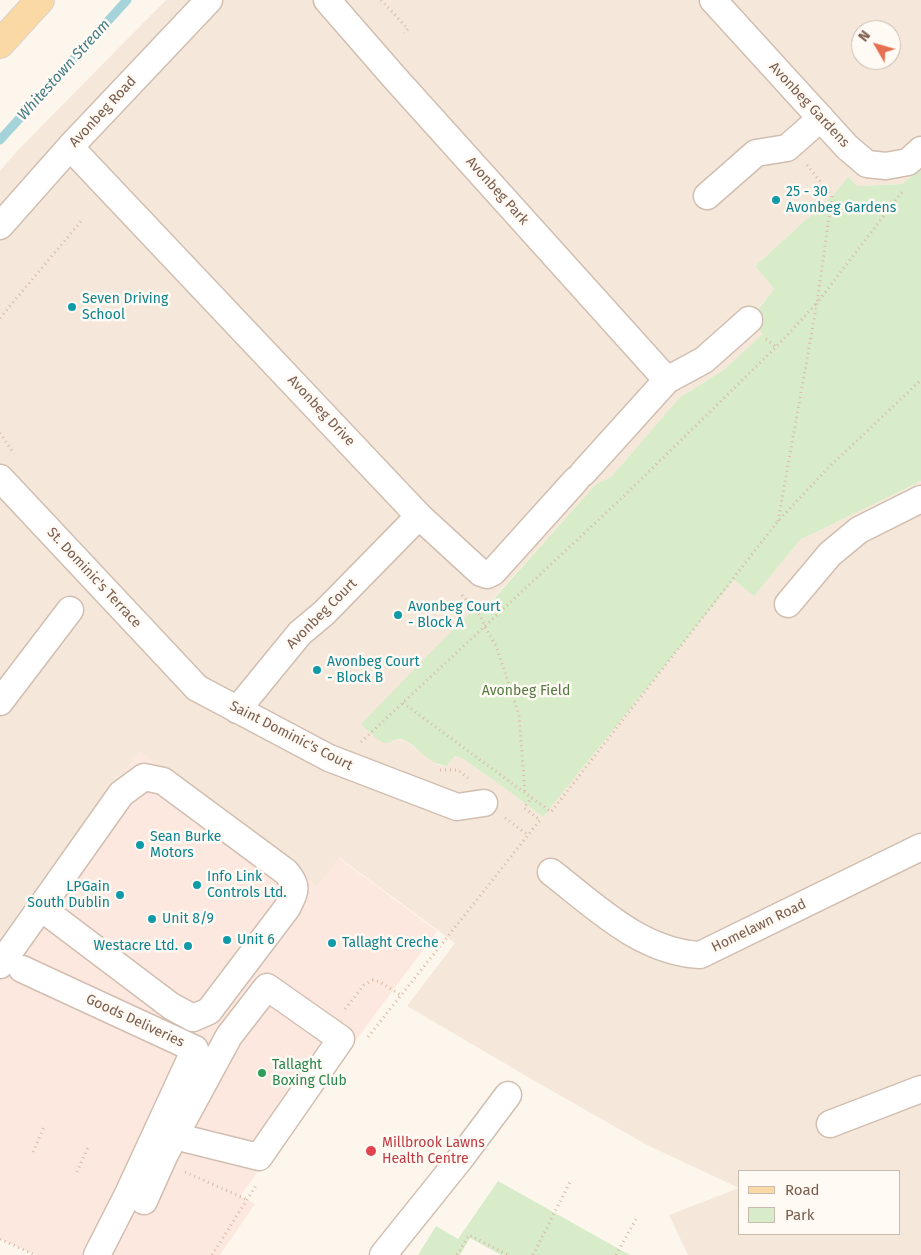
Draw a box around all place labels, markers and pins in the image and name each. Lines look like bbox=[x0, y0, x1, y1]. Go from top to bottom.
place label: 25 - 30 Avonbeg Gardens bbox=[786, 184, 896, 216]
marker: 25 - 30 Avonbeg Gardens bbox=[770, 194, 782, 206]
place label: Seven Driving School bbox=[82, 291, 168, 324]
marker: Seven Driving School bbox=[66, 301, 78, 313]
place label: Avonbeg Court - Block A bbox=[408, 599, 501, 632]
marker: Avonbeg Court - Block A bbox=[392, 609, 404, 621]
place label: Avonbeg Court - Block B bbox=[327, 654, 420, 686]
marker: Avonbeg Court - Block B bbox=[311, 664, 323, 676]
place label: Sean Burke Motors bbox=[150, 829, 221, 862]
marker: Sean Burke Motors bbox=[134, 839, 146, 851]
place label: Info Link Controls Ltd. bbox=[207, 869, 287, 902]
place label: LPGain South Dublin bbox=[27, 879, 110, 912]
marker: Info Link Controls Ltd. bbox=[191, 879, 203, 891]
marker: LPGain South Dublin bbox=[114, 889, 126, 901]
place label: Unit 8/9 bbox=[162, 911, 214, 927]
marker: Unit 8/9 bbox=[146, 913, 158, 925]
place label: Unit 6 bbox=[237, 932, 275, 948]
marker: Unit 6 bbox=[221, 934, 233, 946]
place label: Tallaght Creche bbox=[342, 935, 439, 951]
marker: Tallaght Creche bbox=[326, 937, 338, 949]
place label: Westacre Ltd. bbox=[94, 938, 178, 954]
marker: Westacre Ltd. bbox=[182, 940, 194, 952]
place label: Tallaght Boxing Club bbox=[272, 1057, 347, 1090]
marker: Tallaght Boxing Club bbox=[256, 1067, 268, 1079]
place label: Millbrook Lawns Health Centre bbox=[382, 1135, 485, 1168]
marker: Millbrook Lawns Health Centre bbox=[364, 1144, 378, 1158]

